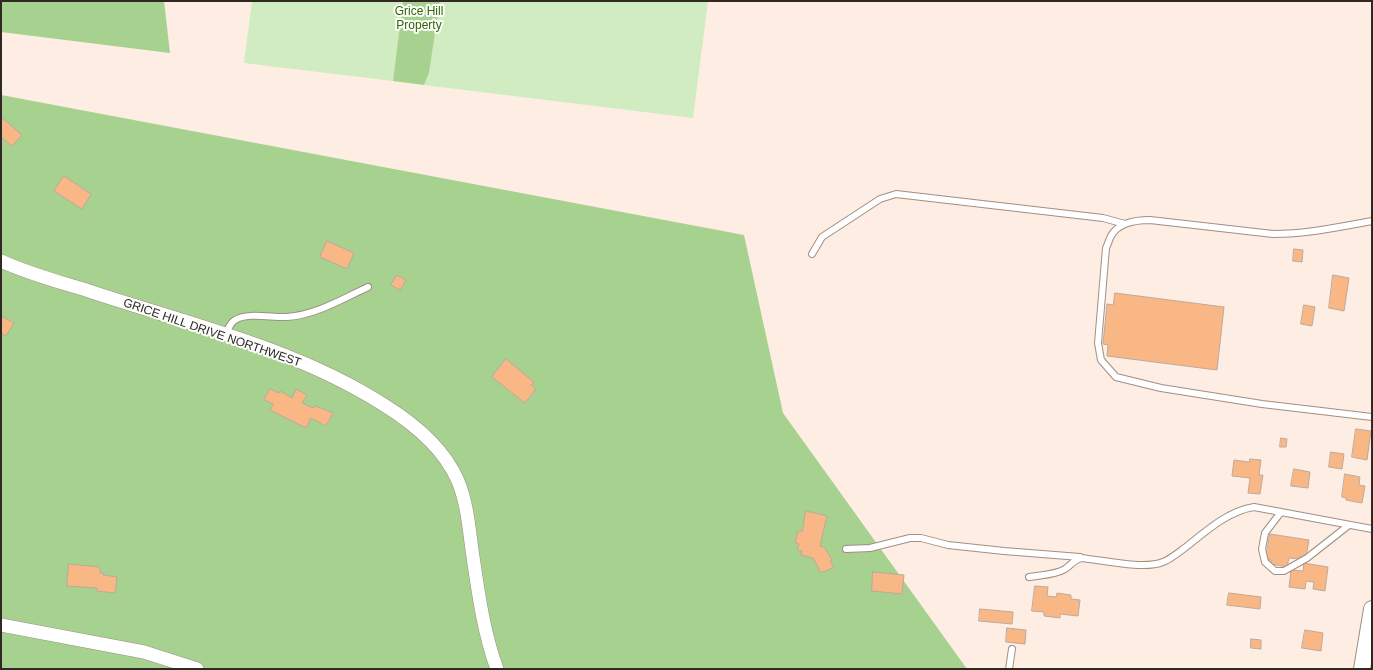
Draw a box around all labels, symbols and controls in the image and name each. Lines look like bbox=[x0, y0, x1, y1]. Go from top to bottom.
park label: Grice Hill Property bbox=[395, 5, 443, 33]
street label: GRICE HILL DRIVE NORTHWEST bbox=[121, 296, 303, 370]

